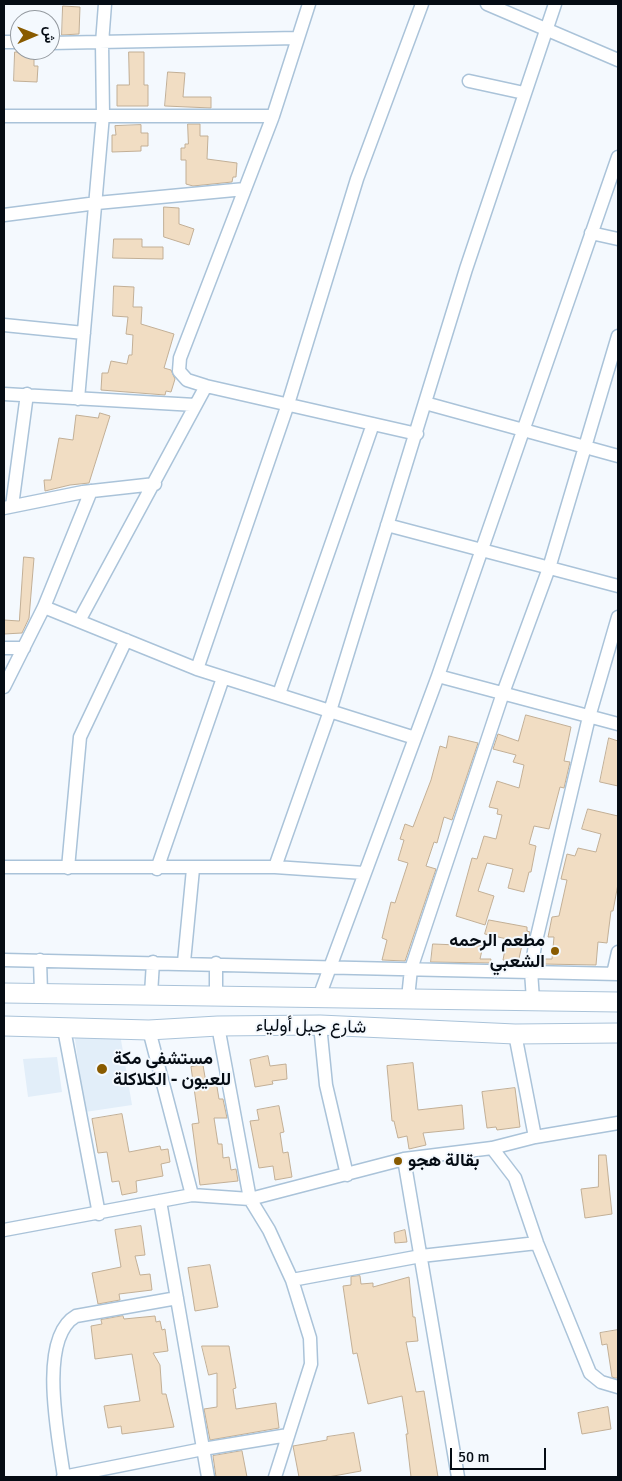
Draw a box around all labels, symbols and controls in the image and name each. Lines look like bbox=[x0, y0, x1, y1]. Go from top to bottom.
north arrow bbox=[10, 10, 60, 60]
text: ش bbox=[41, 26, 58, 43]
place label: مطعم الرحمه الشعبي bbox=[449, 930, 545, 972]
marker: مطعم الرحمه الشعبي bbox=[549, 945, 561, 957]
street label: شارع جبل أولياء bbox=[256, 1015, 366, 1039]
place label: مستشفى مكة للعيون - الكلاكلة bbox=[113, 1048, 231, 1090]
marker: مستشفى مكة للعيون - الكلاكلة bbox=[95, 1062, 109, 1076]
place label: بقالة هجو bbox=[408, 1150, 479, 1172]
marker: بقالة هجو bbox=[392, 1155, 404, 1167]
scale bar bbox=[452, 1438, 548, 1470]
text: 50 m bbox=[458, 1448, 489, 1466]

